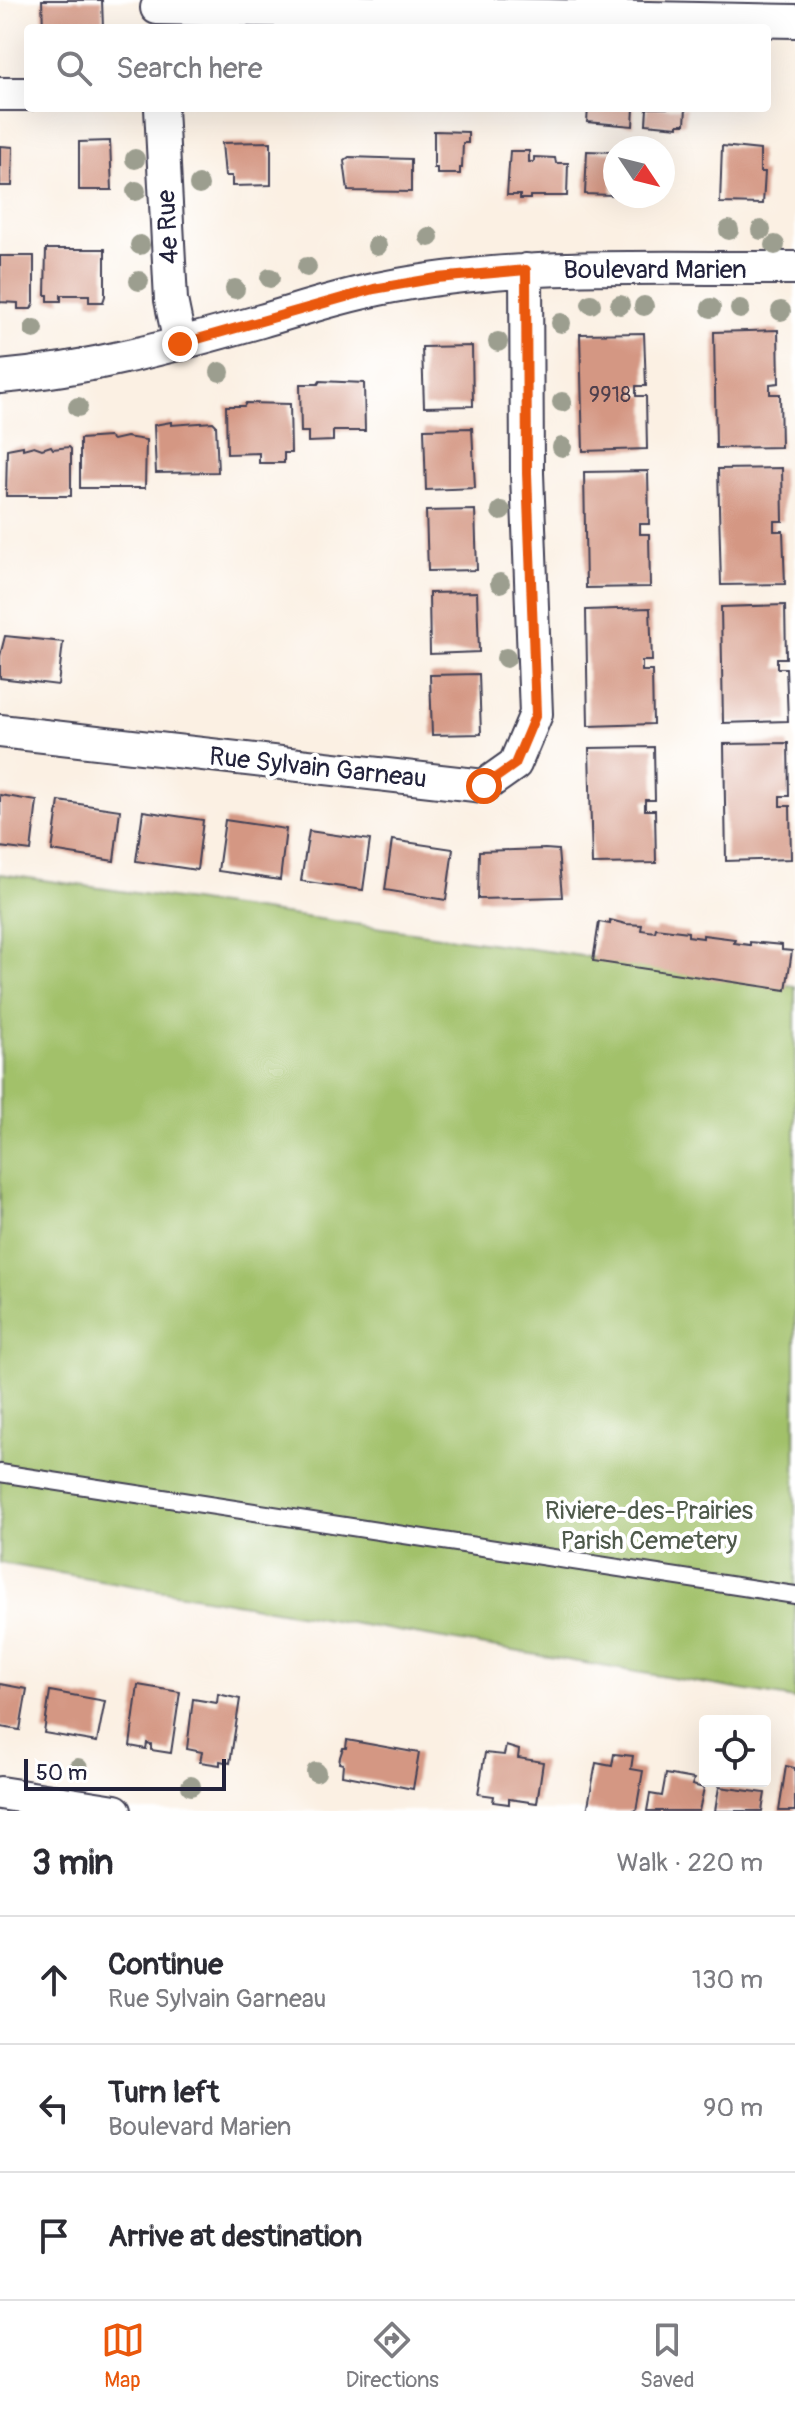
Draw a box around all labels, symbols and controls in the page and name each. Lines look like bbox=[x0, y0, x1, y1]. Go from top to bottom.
search box bbox=[24, 24, 771, 112]
icon: search bbox=[52, 46, 96, 90]
text: Search here bbox=[116, 50, 263, 87]
north arrow bbox=[603, 136, 675, 208]
street label: 4e Rue bbox=[150, 189, 186, 265]
street label: Boulevard Marien bbox=[563, 254, 747, 286]
route end bbox=[162, 326, 198, 362]
house number: 9918 bbox=[589, 381, 631, 409]
street label: Rue Sylvain Garneau bbox=[208, 741, 428, 795]
route start bbox=[466, 768, 502, 804]
park label: Riviere-des-Prairies Parish Cemetery bbox=[545, 1495, 754, 1557]
map controls bbox=[699, 1715, 771, 1787]
button: locate bbox=[699, 1715, 771, 1787]
scale bar bbox=[24, 1755, 226, 1791]
text: 50 m bbox=[36, 1759, 87, 1787]
text: 3 min bbox=[32, 1842, 114, 1885]
text: Walk · 220 m bbox=[616, 1847, 763, 1879]
text: Continue bbox=[108, 1946, 223, 1983]
icon: ahead bbox=[32, 1958, 76, 2002]
text: 130 m bbox=[692, 1964, 763, 1996]
text: Rue Sylvain Garneau bbox=[108, 1983, 326, 2015]
text: Turn left bbox=[108, 2074, 219, 2111]
icon: left bbox=[32, 2086, 76, 2130]
text: 90 m bbox=[703, 2092, 763, 2124]
text: Boulevard Marien bbox=[108, 2111, 291, 2143]
icon: arrive bbox=[32, 2214, 76, 2258]
text: Arrive at destination bbox=[108, 2218, 362, 2255]
tab: Map bbox=[101, 2318, 145, 2394]
tab: Directions bbox=[346, 2318, 439, 2394]
tab: Saved bbox=[640, 2318, 694, 2394]

